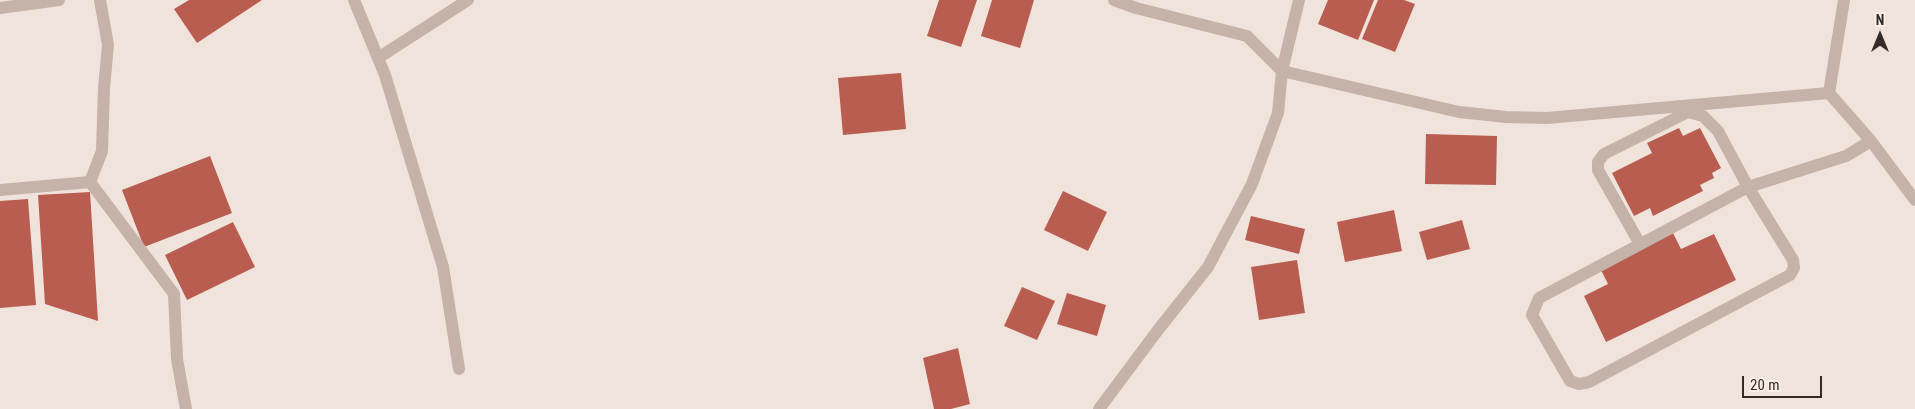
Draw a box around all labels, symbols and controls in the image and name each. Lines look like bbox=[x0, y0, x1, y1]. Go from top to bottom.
north arrow bbox=[1855, 10, 1905, 60]
text: N bbox=[1876, 12, 1884, 28]
scale bar bbox=[1745, 366, 1825, 398]
text: 20 m bbox=[1750, 376, 1780, 394]

